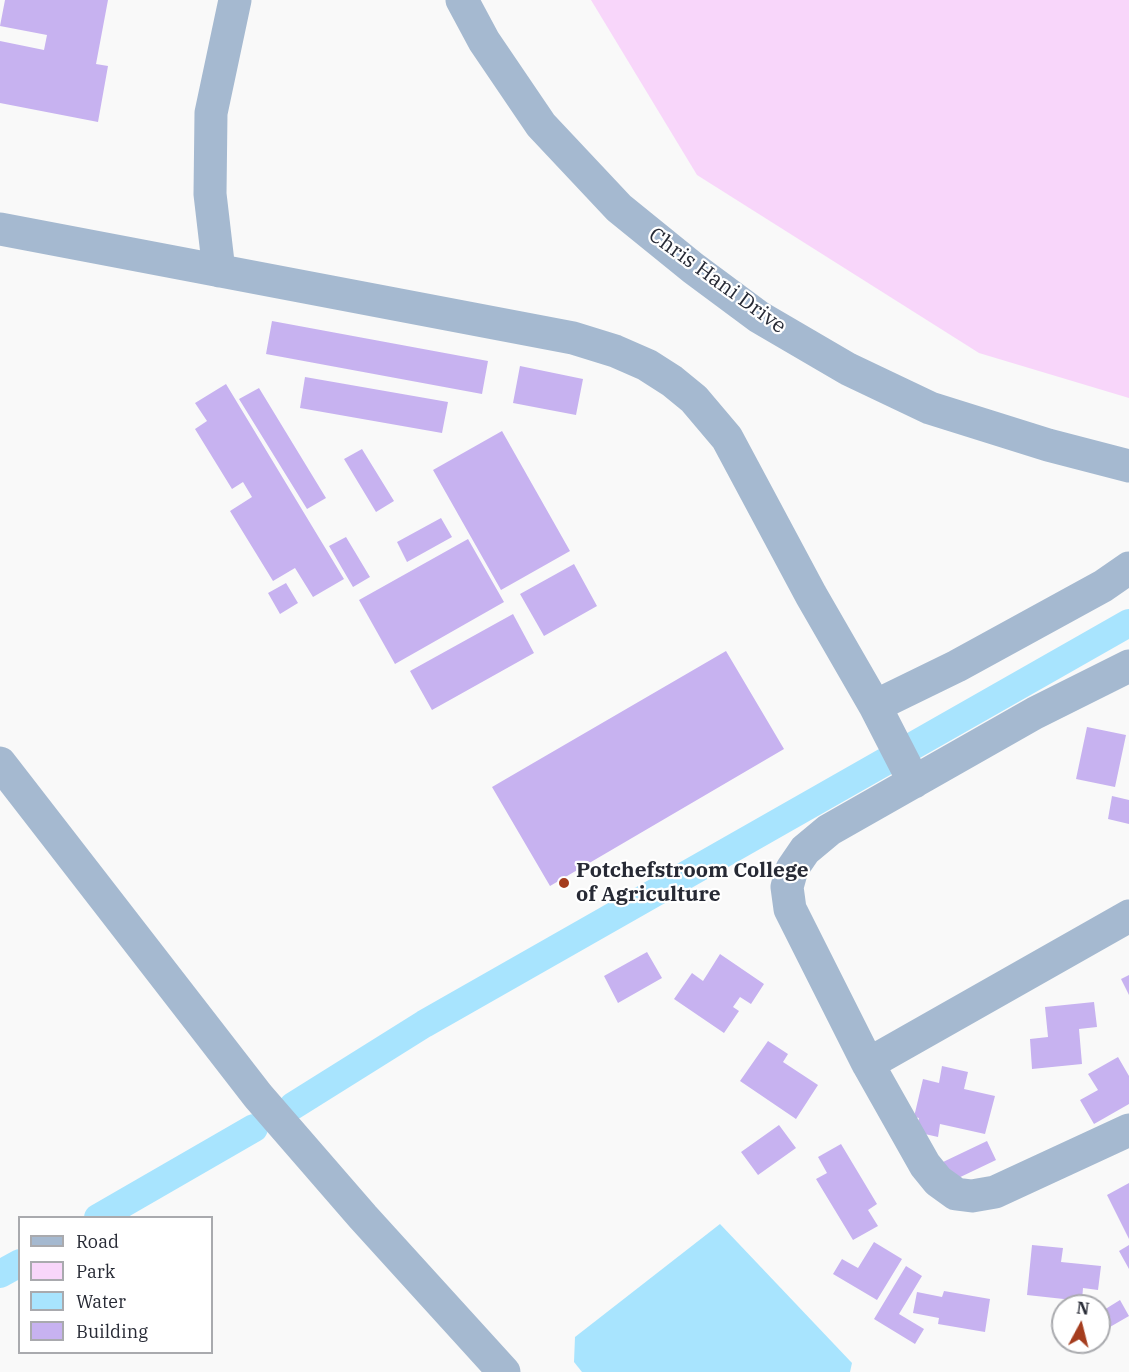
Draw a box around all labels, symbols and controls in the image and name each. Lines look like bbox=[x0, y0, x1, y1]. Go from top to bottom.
street label: Chris Hani Drive bbox=[643, 223, 791, 339]
place label: Potchefstroom College of Agriculture bbox=[576, 858, 809, 908]
marker: Potchefstroom College of Agriculture bbox=[557, 876, 571, 890]
legend bbox=[18, 1216, 213, 1354]
text: Road bbox=[76, 1230, 119, 1253]
text: Park bbox=[76, 1260, 115, 1283]
text: Water bbox=[76, 1290, 126, 1313]
north arrow bbox=[1051, 1294, 1111, 1354]
text: N bbox=[1075, 1297, 1090, 1319]
text: Building bbox=[76, 1320, 148, 1343]

